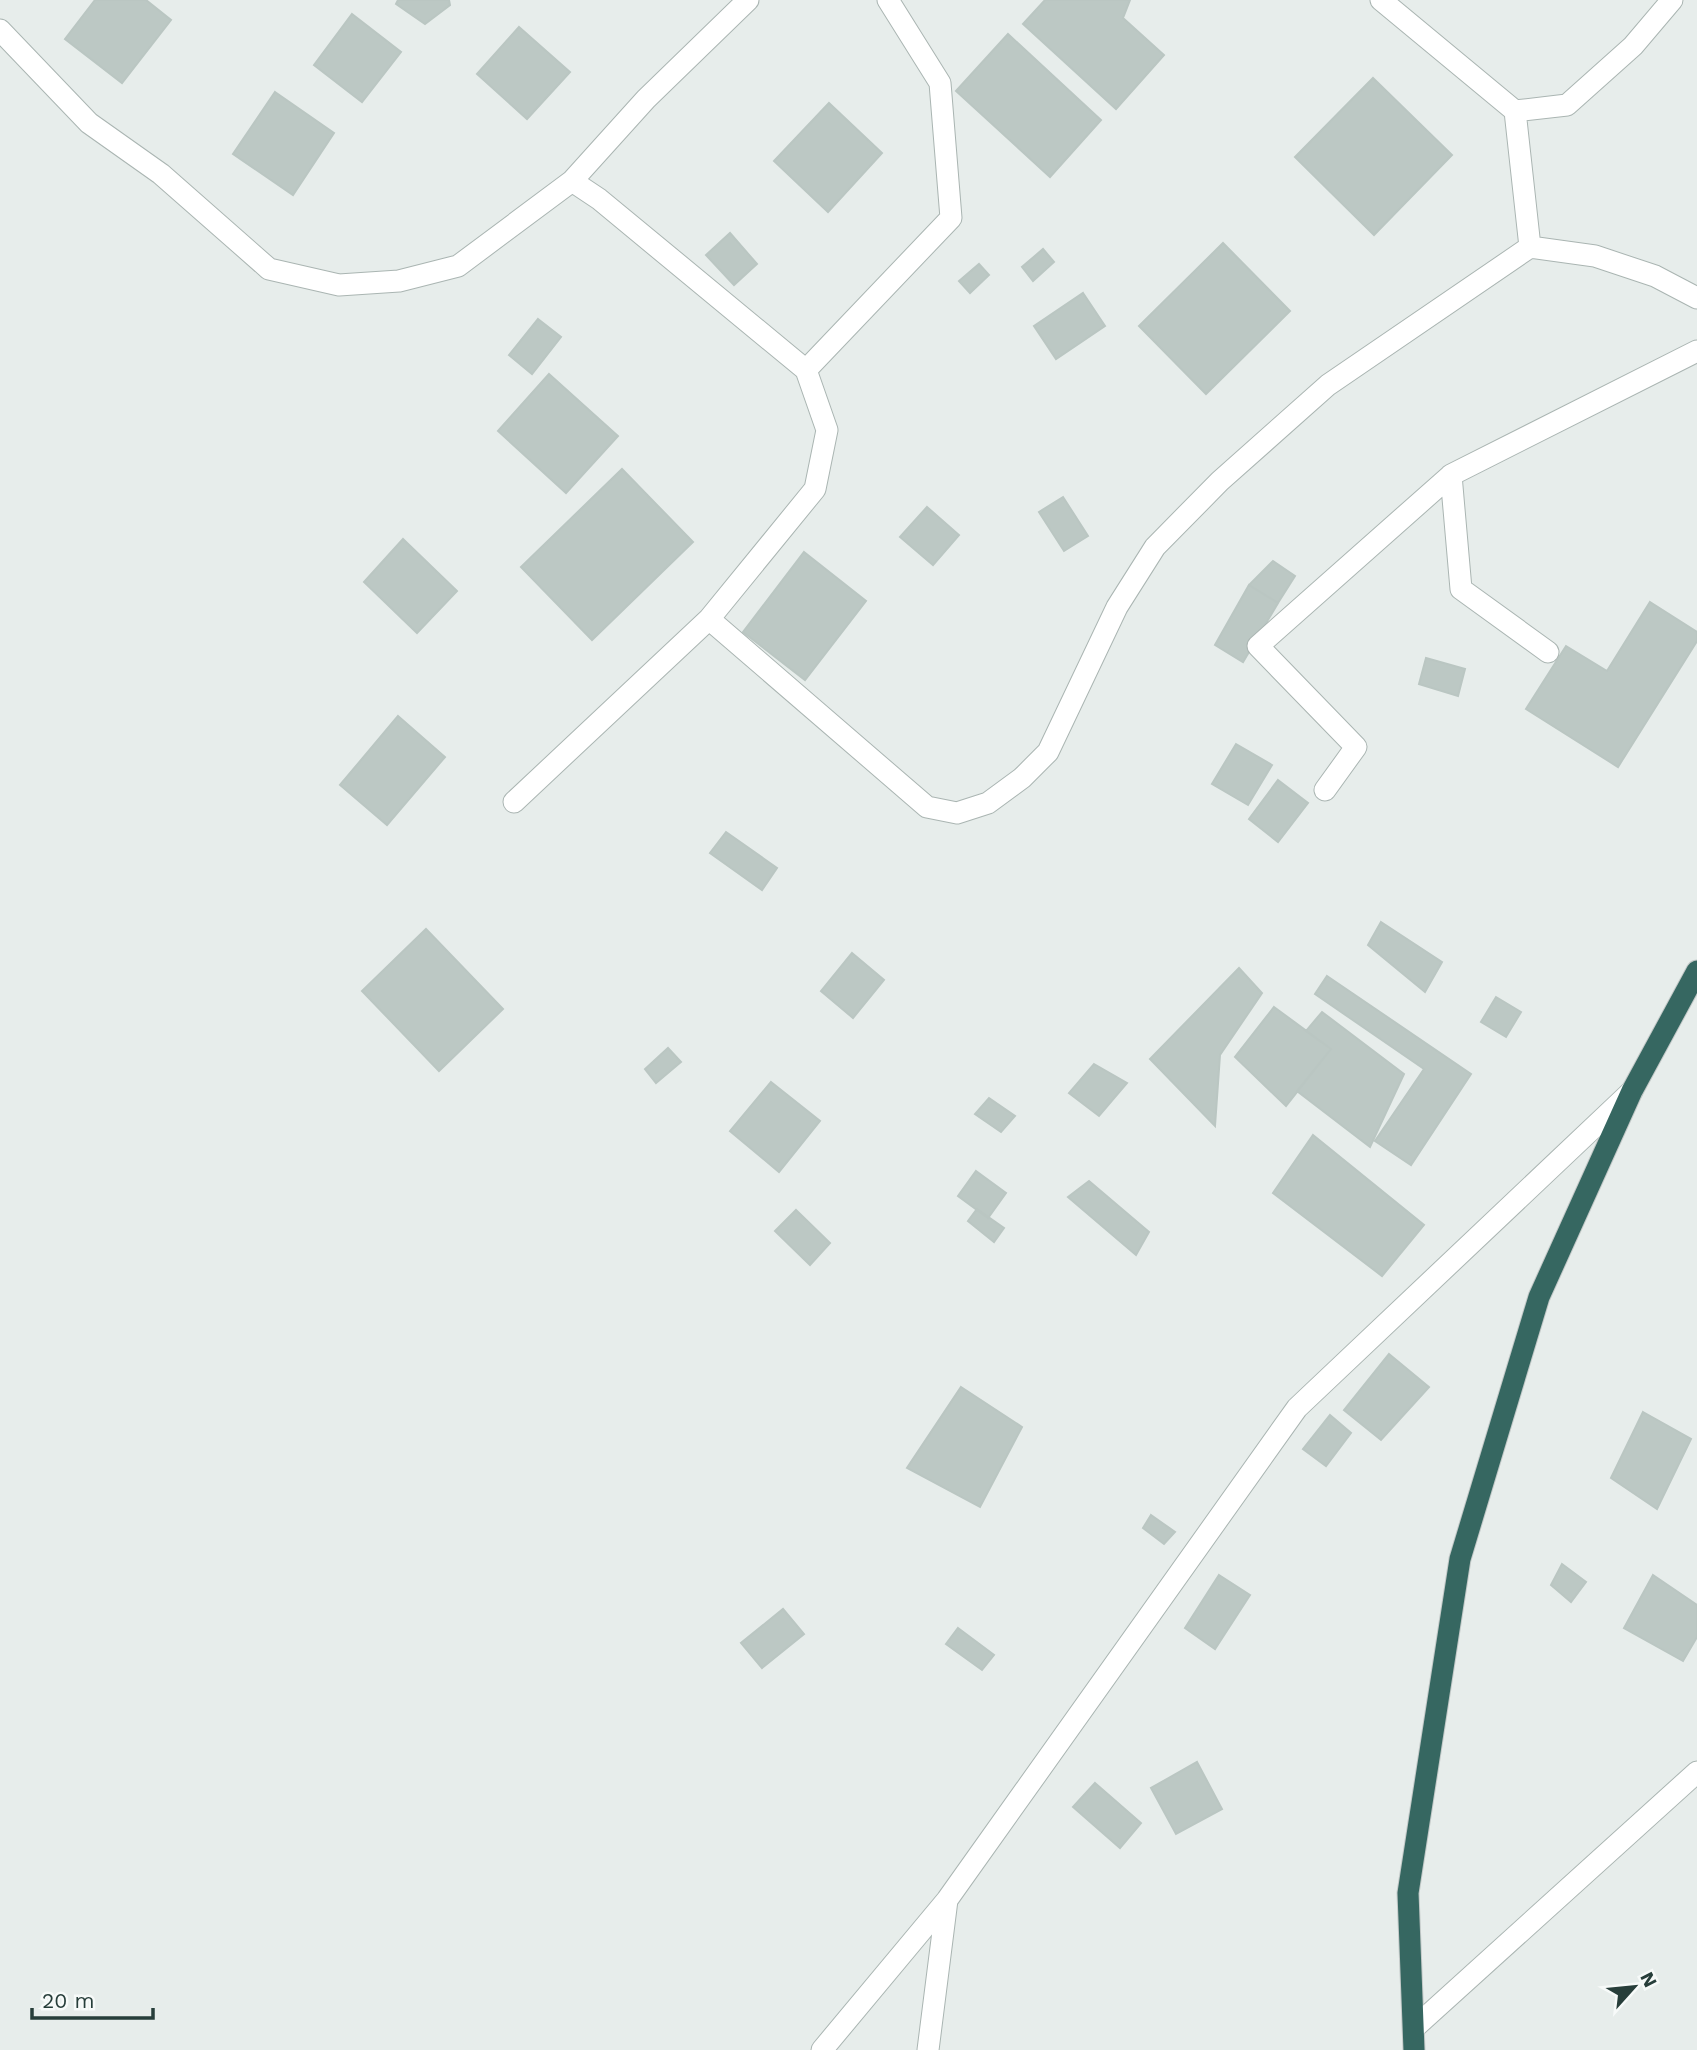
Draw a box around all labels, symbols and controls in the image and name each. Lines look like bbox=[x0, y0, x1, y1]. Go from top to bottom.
north arrow bbox=[1599, 1952, 1669, 2022]
text: N bbox=[1635, 1968, 1662, 1991]
scale bar bbox=[32, 1976, 152, 2020]
text: 20 m bbox=[42, 1988, 94, 2013]

